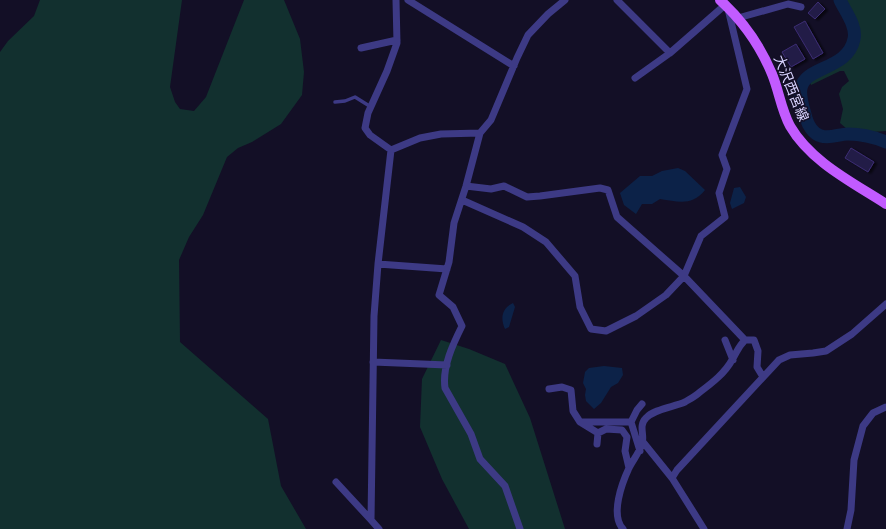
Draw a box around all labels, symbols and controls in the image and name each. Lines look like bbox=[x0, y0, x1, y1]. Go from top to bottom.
street label: 大沢西宮線 bbox=[771, 52, 813, 124]

